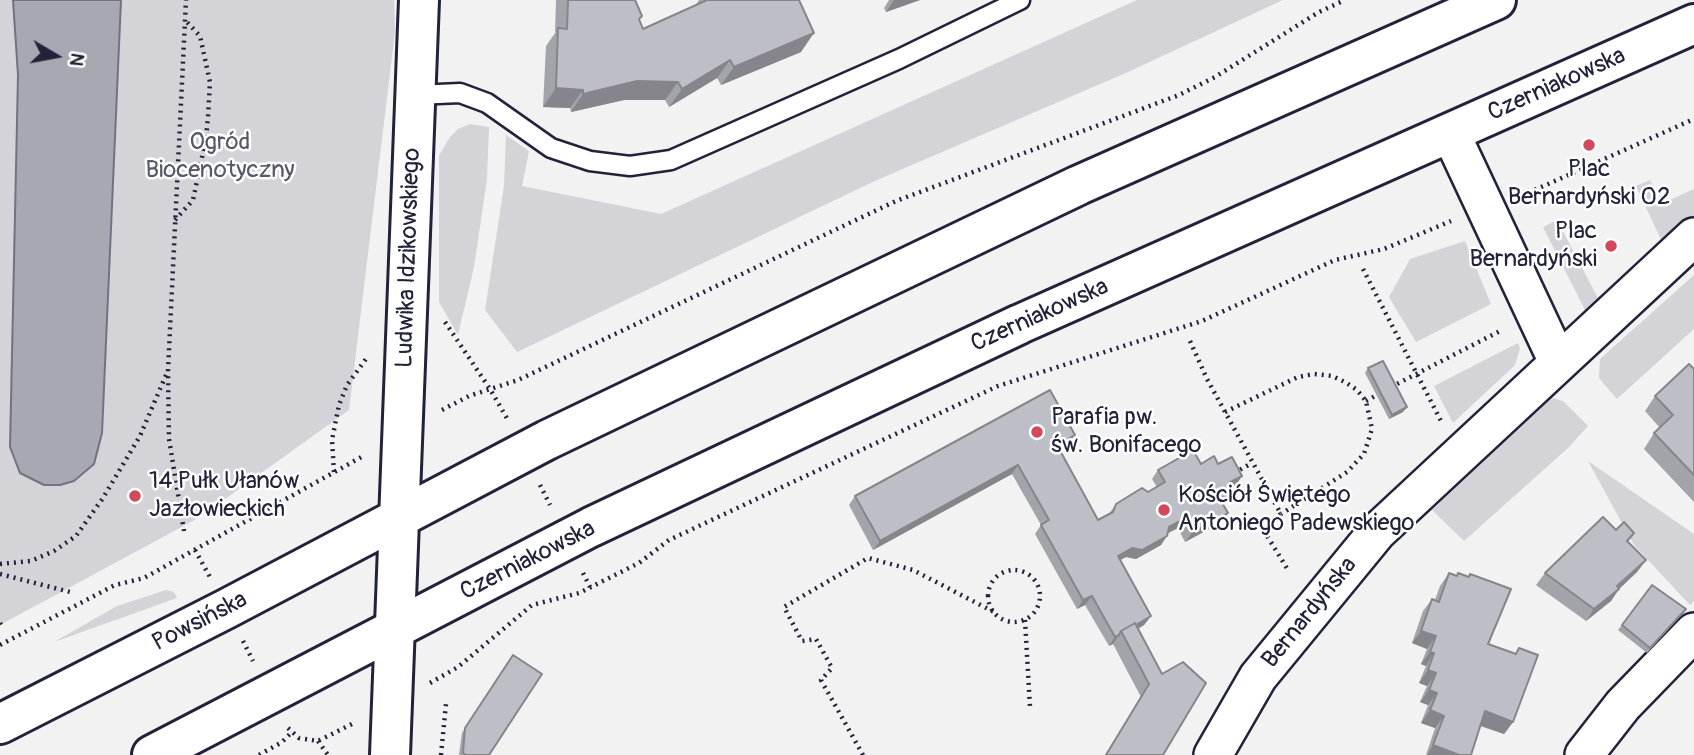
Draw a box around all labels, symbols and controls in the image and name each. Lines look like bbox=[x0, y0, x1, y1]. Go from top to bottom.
north arrow bbox=[21, 21, 91, 91]
street label: Czerniakowska bbox=[1484, 42, 1630, 128]
text: N bbox=[64, 51, 90, 68]
park label: Ogród Biocenotyczny bbox=[145, 129, 295, 185]
marker: Plac Bernardyński 02 bbox=[1581, 137, 1597, 153]
street label: Ludwika Idzikowskiego bbox=[391, 147, 427, 369]
place label: Plac Bernardyński 02 bbox=[1508, 156, 1670, 212]
place label: Plac Bernardyński bbox=[1469, 218, 1597, 274]
marker: Plac Bernardyński bbox=[1603, 238, 1619, 254]
street label: Czerniakowska bbox=[967, 273, 1113, 359]
place label: Parafia pw. św. Bonifacego bbox=[1051, 404, 1201, 460]
marker: Parafia pw. św. Bonifacego bbox=[1029, 424, 1045, 440]
place label: 14 Pułk Ułanów Jazłowieckich bbox=[149, 468, 299, 524]
place label: Kościół Świętego Antoniego Padewskiego bbox=[1178, 482, 1414, 538]
marker: 14 Pułk Ułanów Jazłowieckich bbox=[127, 488, 143, 504]
marker: Kościół Świętego Antoniego Padewskiego bbox=[1156, 502, 1172, 518]
street label: Czerniakowska bbox=[456, 515, 600, 607]
street label: Bernardyńska bbox=[1256, 552, 1364, 674]
street label: Powsińska bbox=[148, 586, 252, 658]

